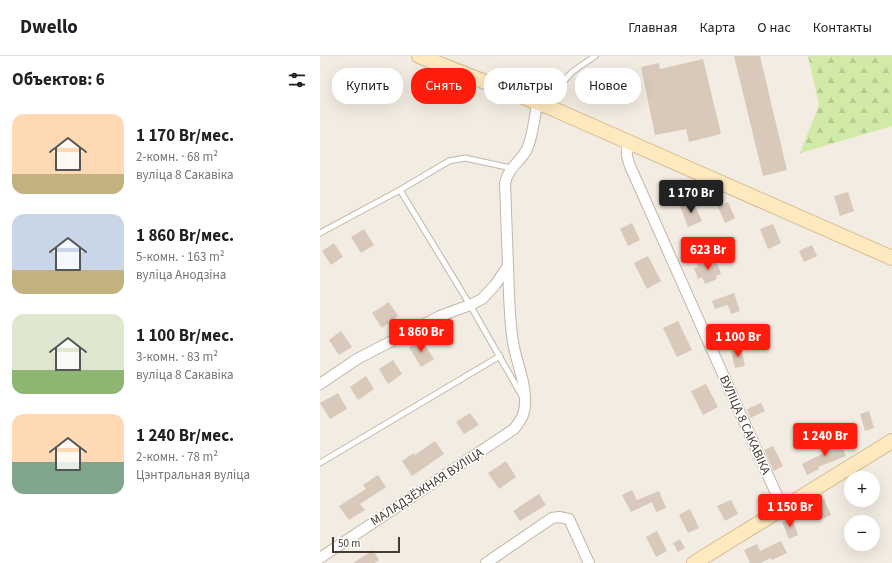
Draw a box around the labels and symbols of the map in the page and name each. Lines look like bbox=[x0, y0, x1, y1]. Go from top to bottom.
pin: 1 170 Br bbox=[650, 180, 732, 214]
pin: 623 Br bbox=[675, 237, 741, 271]
pin: 1 860 Br bbox=[380, 319, 462, 353]
pin: 1 100 Br bbox=[697, 324, 779, 358]
street label: ВУЛІЦА 8 САКАВІКА bbox=[715, 372, 775, 478]
pin: 1 240 Br bbox=[784, 423, 866, 457]
street label: МАЛАДЗЁЖНАЯ ВУЛІЦА bbox=[367, 443, 488, 530]
pin: 1 150 Br bbox=[749, 494, 831, 528]
scale bar bbox=[332, 535, 400, 554]

